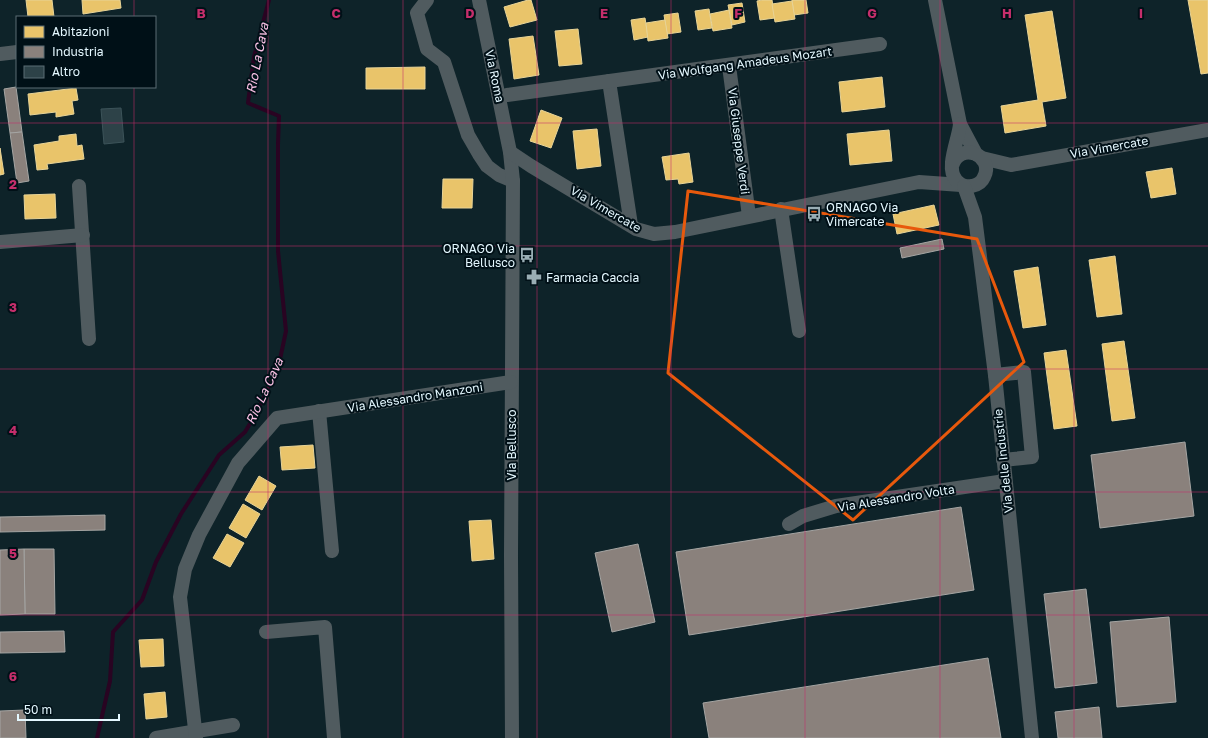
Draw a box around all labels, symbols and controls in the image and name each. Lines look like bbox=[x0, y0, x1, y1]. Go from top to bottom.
text: B bbox=[196, 5, 206, 21]
text: C bbox=[331, 5, 341, 21]
text: D bbox=[465, 5, 475, 21]
text: E bbox=[600, 5, 608, 21]
text: F bbox=[734, 5, 742, 21]
text: G bbox=[867, 5, 877, 21]
text: H bbox=[1002, 5, 1012, 21]
text: I bbox=[1139, 5, 1143, 21]
legend bbox=[16, 16, 156, 88]
water label: Rio La Cava bbox=[242, 21, 272, 95]
text: Abitazioni bbox=[52, 24, 109, 39]
street label: Via Wolfgang Amadeus Mozart bbox=[657, 43, 833, 83]
text: Industria bbox=[52, 44, 104, 59]
street label: Via Roma bbox=[482, 48, 508, 104]
text: Altro bbox=[52, 64, 80, 79]
street label: Via Giuseppe Verdi bbox=[725, 87, 753, 195]
street label: Via Vimercate bbox=[1069, 133, 1149, 161]
text: 2 bbox=[9, 176, 17, 192]
street label: Via Vimercate bbox=[568, 183, 644, 235]
place label: ORNAGO Via Vimercate bbox=[826, 200, 898, 229]
bus stop icon: ORNAGO Via Vimercate bbox=[805, 205, 823, 223]
place label: ORNAGO Via Bellusco bbox=[443, 241, 515, 270]
bus stop icon: ORNAGO Via Bellusco bbox=[518, 246, 536, 264]
pharmacy icon: Farmacia Caccia bbox=[525, 268, 543, 286]
place label: Farmacia Caccia bbox=[546, 270, 639, 285]
text: 3 bbox=[9, 299, 17, 315]
water label: Rio La Cava bbox=[242, 355, 287, 427]
street label: Via Alessandro Manzoni bbox=[346, 379, 484, 415]
street label: Via delle Industrie bbox=[990, 408, 1016, 514]
street label: Via Bellusco bbox=[504, 409, 519, 481]
text: 4 bbox=[9, 422, 17, 438]
street label: Via Alessandro Volta bbox=[836, 481, 956, 515]
text: 5 bbox=[9, 545, 17, 561]
text: 6 bbox=[9, 668, 17, 684]
scale bar bbox=[18, 696, 119, 722]
text: 50 m bbox=[24, 702, 52, 717]

